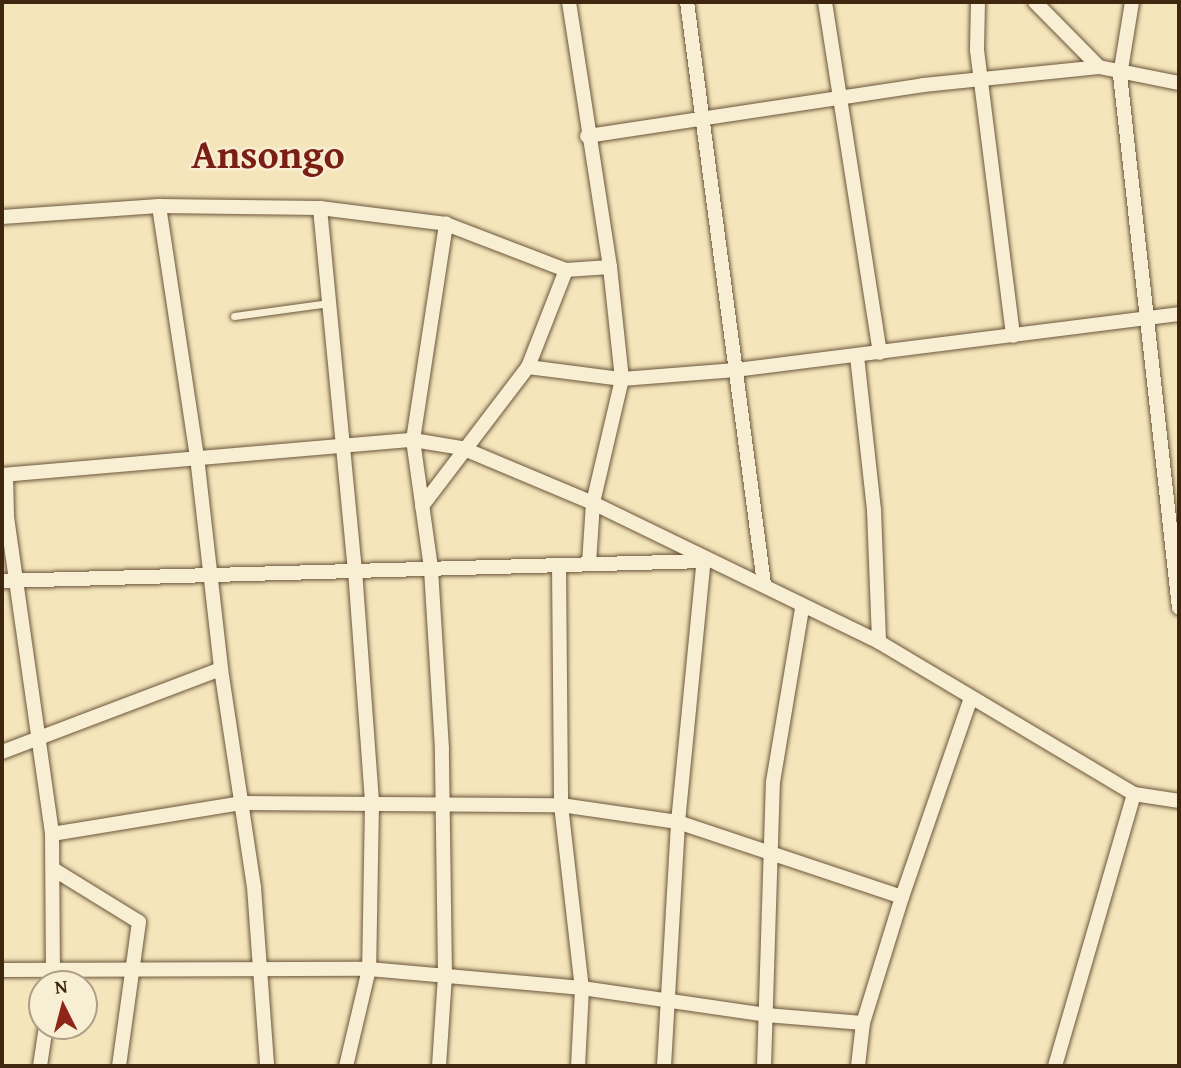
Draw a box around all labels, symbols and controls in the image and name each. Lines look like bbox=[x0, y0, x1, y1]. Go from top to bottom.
district label: Ansongo bbox=[191, 130, 345, 178]
north arrow bbox=[28, 970, 98, 1040]
text: N bbox=[53, 972, 69, 1001]

